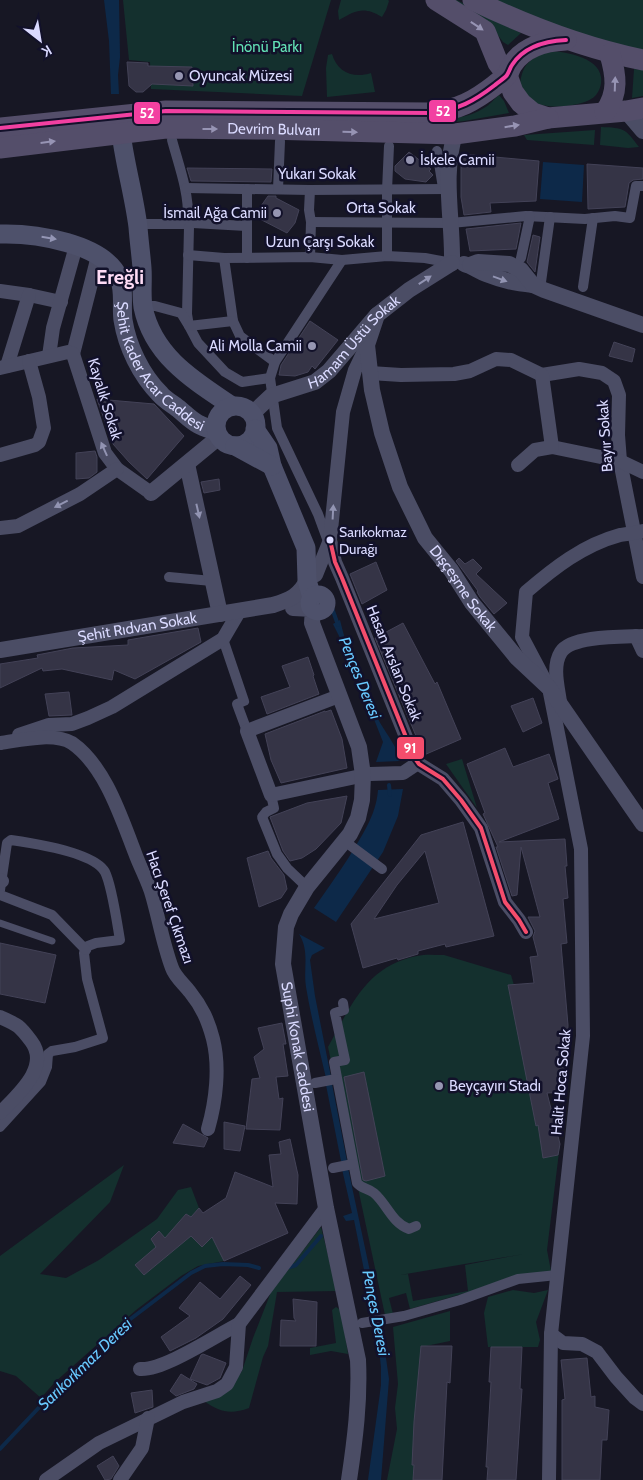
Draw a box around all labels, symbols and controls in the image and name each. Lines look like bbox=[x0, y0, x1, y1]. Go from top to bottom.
north arrow bbox=[15, 15, 65, 65]
one-way arrow bbox=[471, 21, 484, 31]
park label: İnönü Parkı bbox=[232, 37, 302, 56]
text: K bbox=[38, 41, 55, 61]
place label: Oyuncak Müzesi bbox=[189, 67, 292, 85]
marker: Oyuncak Müzesi bbox=[173, 70, 185, 82]
one-way arrow bbox=[611, 76, 619, 92]
line badge: 52 bbox=[428, 99, 457, 123]
line badge: 52 bbox=[133, 101, 161, 125]
text: 52 bbox=[436, 102, 450, 120]
text: 52 bbox=[140, 104, 154, 122]
street label: Devrim Bulvarı bbox=[227, 120, 320, 139]
one-way arrow bbox=[504, 122, 520, 130]
one-way arrow bbox=[202, 125, 218, 133]
one-way arrow bbox=[342, 128, 358, 136]
one-way arrow bbox=[41, 138, 57, 146]
place label: İskele Camii bbox=[420, 150, 495, 169]
marker: İskele Camii bbox=[404, 154, 416, 166]
street label: Yukarı Sokak bbox=[277, 165, 356, 183]
street label: Orta Sokak bbox=[346, 199, 416, 217]
place label: İsmail Ağa Camii bbox=[163, 203, 267, 222]
marker: İsmail Ağa Camii bbox=[271, 207, 283, 219]
street label: Uzun Çarşı Sokak bbox=[266, 233, 375, 251]
one-way arrow bbox=[41, 234, 57, 242]
district label: Ereğli bbox=[96, 265, 144, 289]
one-way arrow bbox=[418, 275, 431, 284]
one-way arrow bbox=[493, 276, 508, 283]
street label: Hamam Üstü Sokak bbox=[306, 291, 404, 393]
street label: Şehit Kader Acar Caddesi bbox=[113, 301, 207, 435]
place label: Ali Molla Camii bbox=[209, 337, 302, 355]
marker: Ali Molla Camii bbox=[306, 340, 318, 352]
street label: Kayalık Sokak bbox=[84, 356, 126, 442]
street label: Bayır Sokak bbox=[593, 399, 617, 473]
one-way arrow bbox=[99, 442, 107, 456]
one-way arrow bbox=[54, 500, 68, 508]
one-way arrow bbox=[194, 504, 202, 519]
one-way arrow bbox=[330, 504, 338, 520]
place label: Sarıkokmaz Durağı bbox=[339, 523, 407, 558]
marker: Sarıkokmaz Durağı bbox=[325, 535, 335, 545]
street label: Dışçeşme Sokak bbox=[426, 542, 501, 635]
street label: Hasan Arslan Sokak bbox=[363, 603, 426, 724]
street label: Şehit Rıdvan Sokak bbox=[76, 609, 198, 646]
water label: Pençes Deresi bbox=[335, 634, 385, 723]
line badge: 91 bbox=[396, 736, 425, 760]
text: 91 bbox=[403, 739, 417, 757]
street label: Hacı Şeref Çıkmazı bbox=[142, 848, 198, 966]
street label: Suphi Konak Caddesi bbox=[277, 980, 318, 1113]
street label: Halit Hoca Sokak bbox=[547, 1028, 575, 1136]
place label: Beyçayırı Stadı bbox=[449, 1077, 541, 1095]
marker: Beyçayırı Stadı bbox=[433, 1080, 445, 1092]
water label: Pençes Deresi bbox=[358, 1268, 394, 1358]
water label: Sarıkorkmaz Deresi bbox=[34, 1314, 136, 1414]

